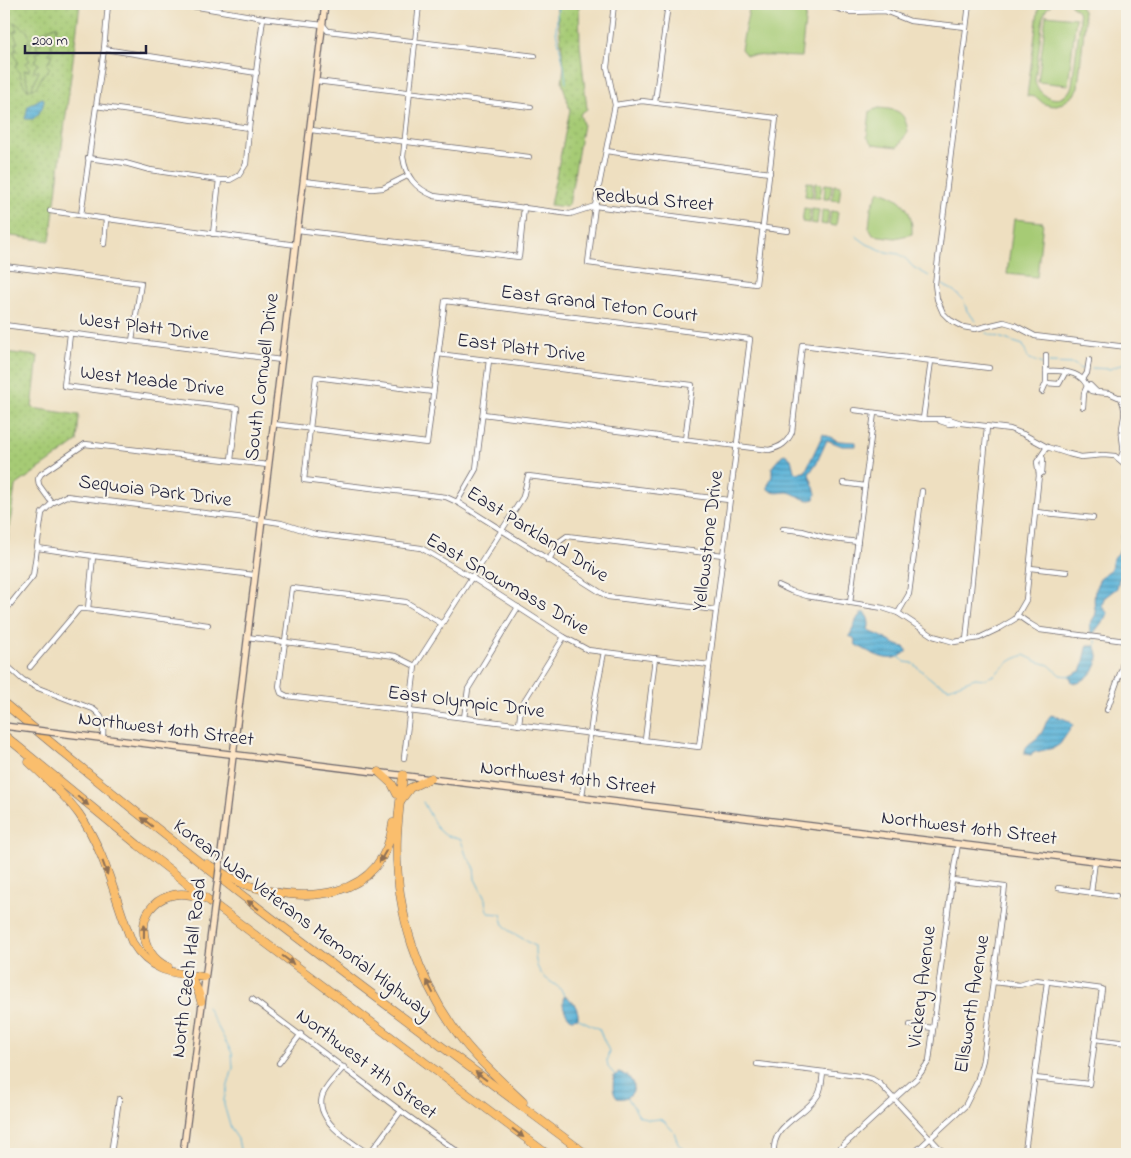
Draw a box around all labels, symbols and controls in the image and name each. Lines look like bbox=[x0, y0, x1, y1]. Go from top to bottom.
scale bar bbox=[25, 22, 146, 54]
text: 200 m bbox=[32, 30, 68, 52]
street label: Redbud Street bbox=[593, 181, 715, 221]
street label: East Grand Teton Court bbox=[499, 279, 700, 332]
street label: South Cornwell Drive bbox=[238, 291, 288, 463]
street label: West Platt Drive bbox=[77, 306, 211, 350]
street label: East Platt Drive bbox=[455, 327, 587, 371]
street label: West Meade Drive bbox=[78, 359, 226, 405]
street label: Sequoia Park Drive bbox=[77, 468, 233, 516]
street label: Yellowstone Drive bbox=[686, 469, 732, 613]
street label: East Parkland Drive bbox=[460, 480, 614, 590]
street label: East Snowmass Drive bbox=[420, 526, 594, 644]
street label: East Olympic Drive bbox=[386, 679, 546, 727]
street label: Northwest 10th Street bbox=[76, 705, 256, 755]
street label: Northwest 10th Street bbox=[478, 754, 658, 804]
one-way arrow bbox=[77, 795, 90, 806]
street label: Northwest 10th Street bbox=[879, 804, 1059, 854]
street label: Korean War Veterans Memorial Highway bbox=[166, 813, 438, 1028]
one-way arrow bbox=[141, 817, 154, 828]
one-way arrow bbox=[378, 849, 387, 862]
one-way arrow bbox=[101, 861, 109, 876]
street label: North Czech Hall Road bbox=[165, 877, 215, 1059]
one-way arrow bbox=[247, 899, 260, 910]
one-way arrow bbox=[140, 923, 148, 939]
street label: Vickery Avenue bbox=[901, 924, 945, 1051]
street label: Ellsworth Avenue bbox=[948, 933, 998, 1075]
one-way arrow bbox=[281, 954, 294, 965]
one-way arrow bbox=[425, 980, 433, 994]
street label: Northwest 7th Street bbox=[289, 1002, 443, 1128]
one-way arrow bbox=[475, 1070, 488, 1081]
one-way arrow bbox=[511, 1127, 524, 1138]

